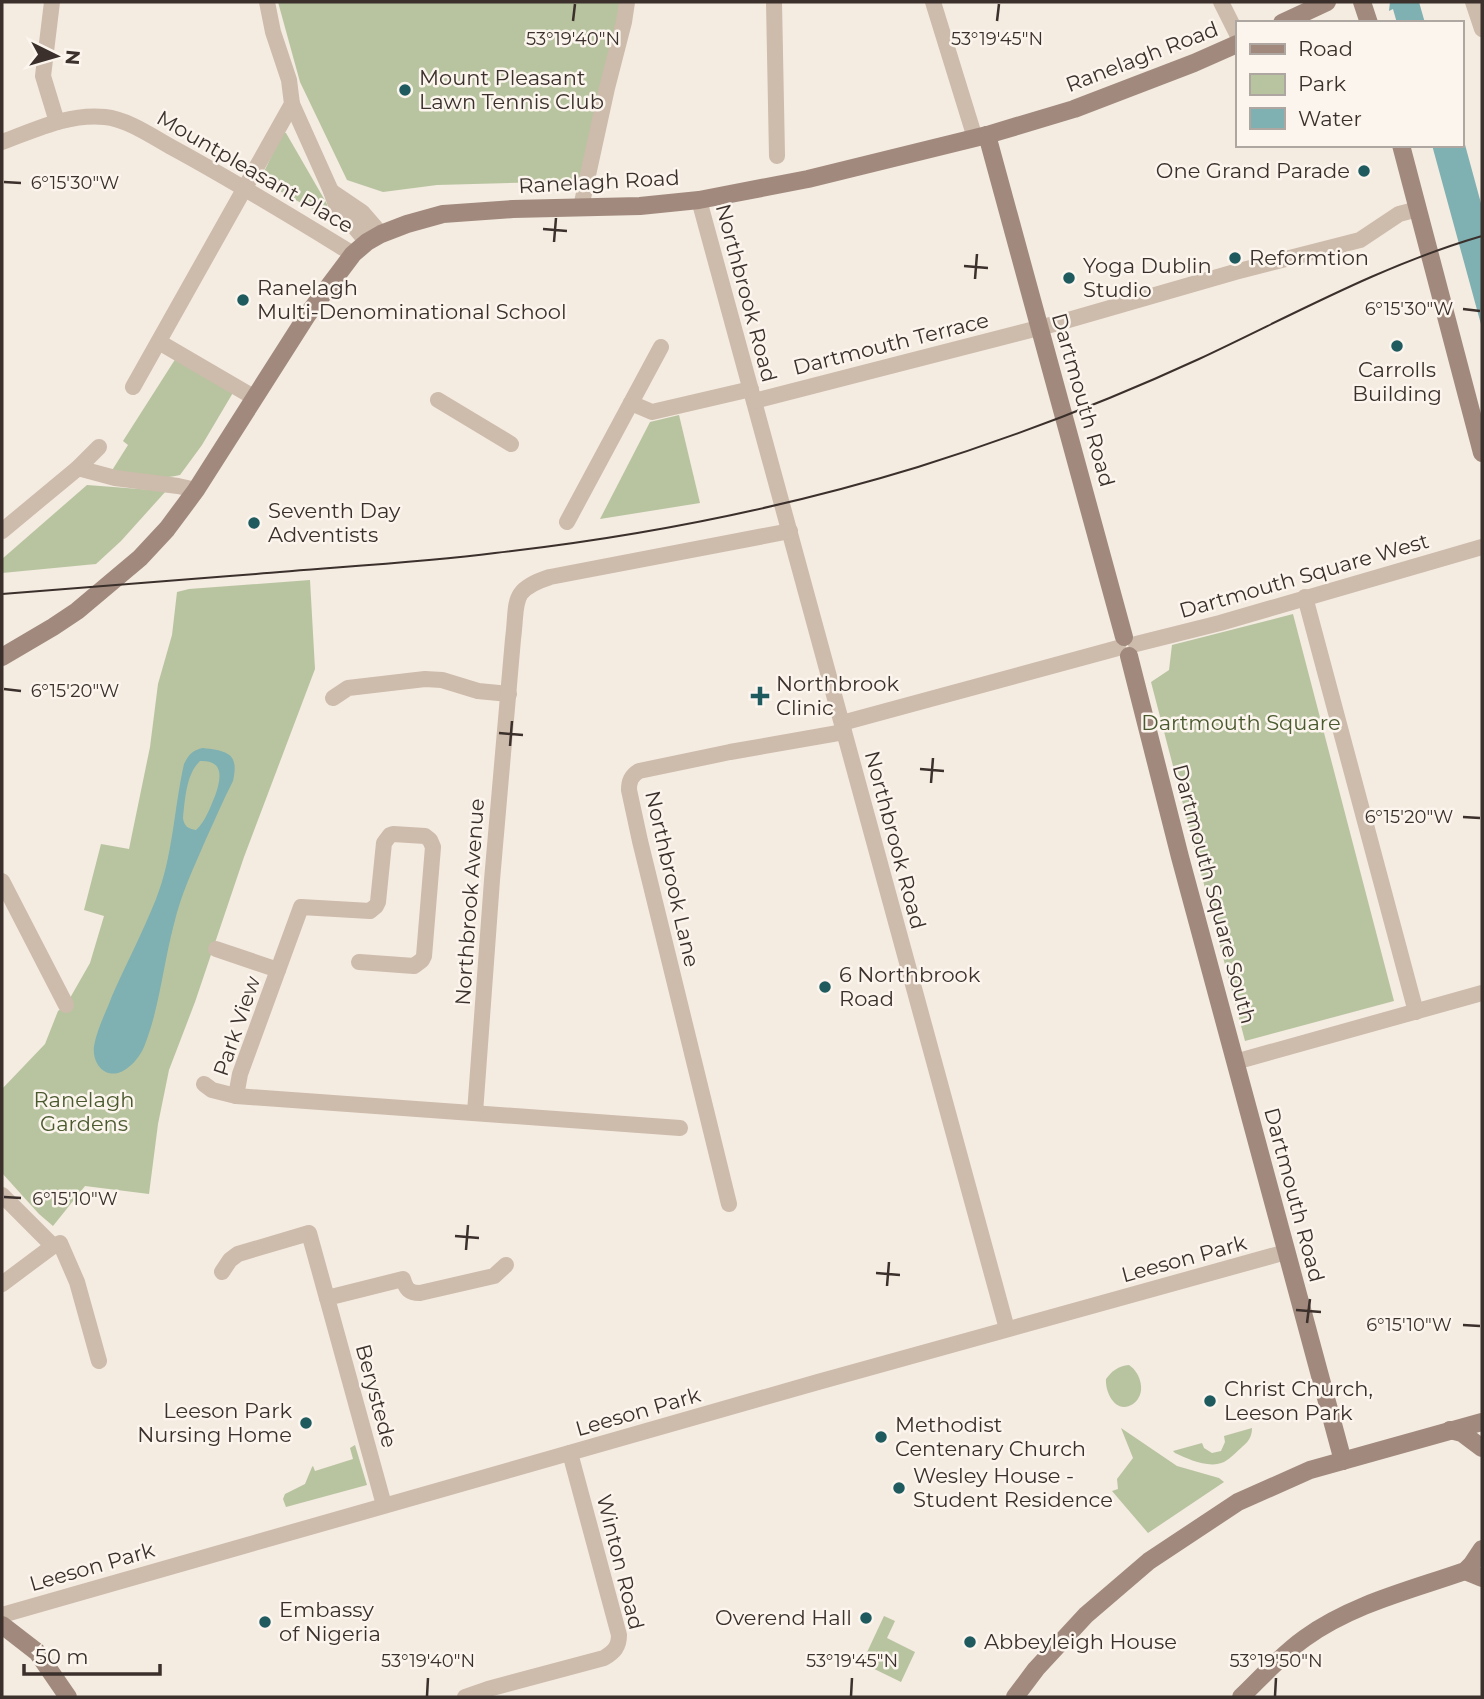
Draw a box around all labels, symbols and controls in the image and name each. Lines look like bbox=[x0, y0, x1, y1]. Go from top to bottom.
street label: Ranelagh Road bbox=[1062, 16, 1222, 97]
north arrow bbox=[21, 21, 91, 91]
legend bbox=[1236, 21, 1463, 147]
text: 53°19'40"N bbox=[526, 28, 620, 50]
text: 53°19'45"N bbox=[951, 28, 1043, 50]
text: Road bbox=[1298, 36, 1353, 61]
text: N bbox=[60, 49, 85, 66]
place label: Mount Pleasant Lawn Tennis Club bbox=[419, 65, 604, 114]
text: Park bbox=[1298, 71, 1346, 96]
marker: Mount Pleasant Lawn Tennis Club bbox=[397, 82, 413, 98]
street label: Mountpleasant Place bbox=[152, 105, 358, 238]
text: Water bbox=[1298, 106, 1362, 131]
place label: One Grand Parade bbox=[1156, 158, 1350, 183]
marker: One Grand Parade bbox=[1356, 163, 1372, 179]
street label: Ranelagh Road bbox=[518, 165, 680, 198]
text: 6°15'30"W bbox=[31, 172, 119, 194]
street label: Northbrook Road bbox=[711, 201, 782, 385]
place label: Reformtion bbox=[1249, 245, 1369, 270]
marker: Reformtion bbox=[1227, 250, 1243, 266]
place label: Yoga Dublin Studio bbox=[1083, 253, 1212, 302]
marker: Yoga Dublin Studio bbox=[1061, 270, 1077, 286]
place label: Ranelagh Multi-Denominational School bbox=[257, 275, 567, 324]
marker: Ranelagh Multi-Denominational School bbox=[235, 292, 251, 308]
text: 6°15'30"W bbox=[1365, 298, 1453, 320]
street label: Dartmouth Terrace bbox=[790, 307, 991, 380]
street label: Dartmouth Road bbox=[1047, 310, 1120, 490]
marker: Carrolls Building bbox=[1389, 338, 1405, 354]
place label: Carrolls Building bbox=[1352, 357, 1442, 406]
place label: Seventh Day Adventists bbox=[268, 498, 401, 547]
marker: Seventh Day Adventists bbox=[246, 515, 262, 531]
street label: Dartmouth Square West bbox=[1176, 528, 1432, 623]
place label: Northbrook Clinic bbox=[776, 671, 899, 720]
text: 6°15'20"W bbox=[31, 680, 119, 702]
marker: Northbrook Clinic bbox=[750, 686, 770, 706]
park label: Dartmouth Square bbox=[1141, 710, 1341, 735]
street label: Northbrook Road bbox=[860, 748, 931, 932]
street label: Dartmouth Square South bbox=[1168, 761, 1261, 1026]
street label: Northbrook Lane bbox=[640, 788, 705, 969]
street label: Northbrook Avenue bbox=[450, 797, 489, 1006]
text: 6°15'20"W bbox=[1365, 806, 1453, 828]
place label: 6 Northbrook Road bbox=[839, 962, 981, 1011]
street label: Park View bbox=[208, 972, 266, 1079]
marker: 6 Northbrook Road bbox=[817, 979, 833, 995]
park label: Ranelagh Gardens bbox=[34, 1087, 134, 1136]
street label: Dartmouth Road bbox=[1259, 1105, 1330, 1285]
text: 6°15'10"W bbox=[32, 1188, 118, 1210]
street label: Leeson Park bbox=[1118, 1230, 1250, 1287]
text: 6°15'10"W bbox=[1366, 1314, 1452, 1336]
street label: Berystede bbox=[351, 1341, 402, 1450]
place label: Christ Church, Leeson Park bbox=[1224, 1376, 1373, 1425]
street label: Leeson Park bbox=[573, 1382, 704, 1441]
marker: Christ Church, Leeson Park bbox=[1202, 1393, 1218, 1409]
place label: Leeson Park Nursing Home bbox=[137, 1398, 292, 1447]
place label: Methodist Centenary Church bbox=[895, 1412, 1086, 1461]
marker: Leeson Park Nursing Home bbox=[298, 1415, 314, 1431]
marker: Methodist Centenary Church bbox=[873, 1429, 889, 1445]
place label: Wesley House - Student Residence bbox=[913, 1463, 1113, 1512]
marker: Wesley House - Student Residence bbox=[891, 1480, 907, 1496]
street label: Winton Road bbox=[592, 1492, 649, 1632]
street label: Leeson Park bbox=[27, 1537, 158, 1596]
place label: Embassy of Nigeria bbox=[279, 1597, 381, 1646]
place label: Overend Hall bbox=[715, 1605, 852, 1630]
marker: Overend Hall bbox=[858, 1610, 874, 1626]
marker: Embassy of Nigeria bbox=[257, 1614, 273, 1630]
place label: Abbeyleigh House bbox=[984, 1629, 1177, 1654]
scale bar bbox=[24, 1632, 161, 1676]
marker: Abbeyleigh House bbox=[962, 1634, 978, 1650]
text: 50 m bbox=[35, 1644, 89, 1669]
text: 53°19'40"N bbox=[381, 1650, 475, 1672]
text: 53°19'45"N bbox=[806, 1650, 898, 1672]
text: 53°19'50"N bbox=[1229, 1650, 1323, 1672]

